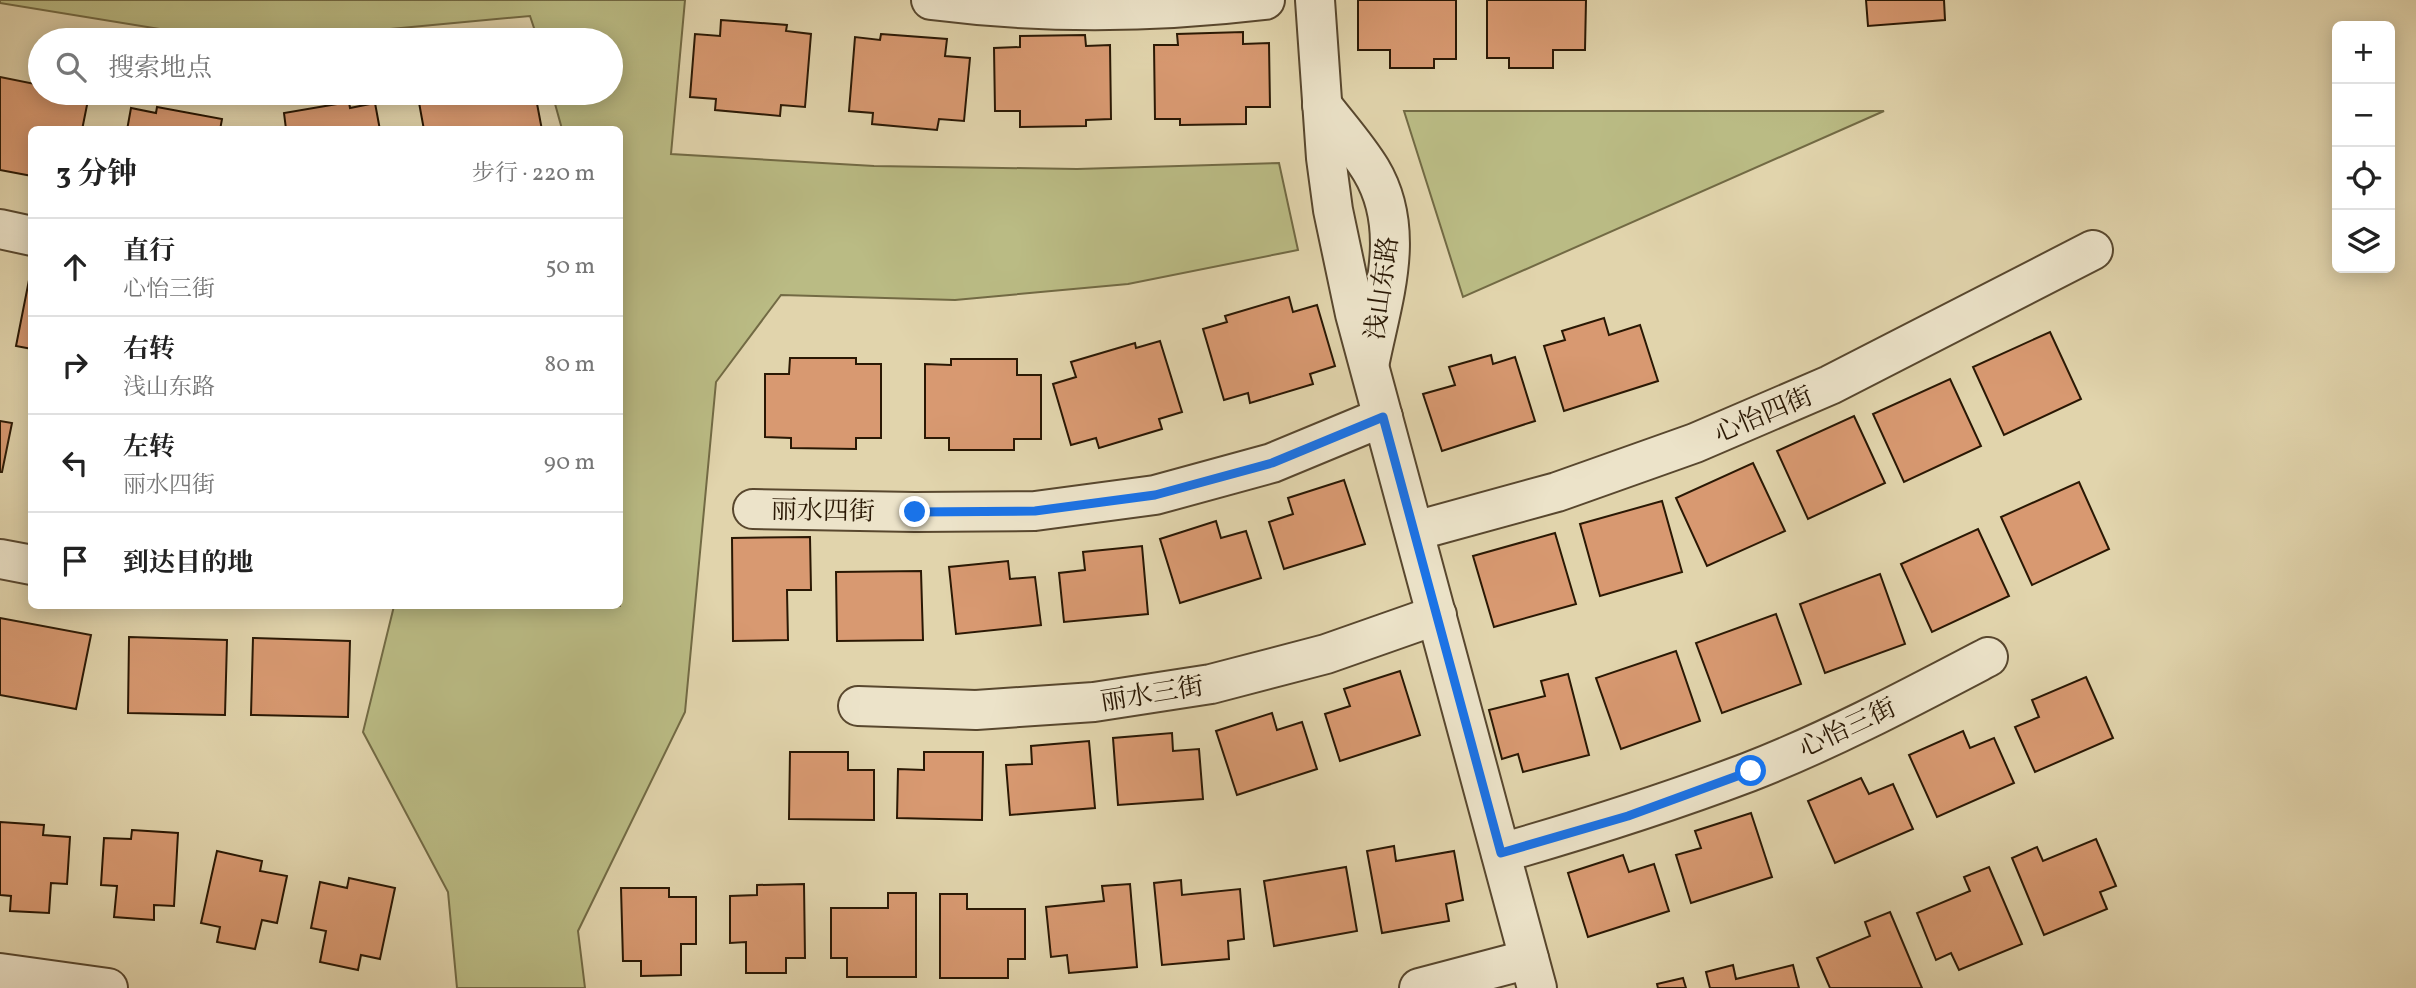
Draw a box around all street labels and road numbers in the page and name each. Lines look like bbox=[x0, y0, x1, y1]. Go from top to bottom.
street label: 浅山东路 bbox=[1358, 234, 1408, 342]
street label: 心怡四街 bbox=[1709, 379, 1819, 453]
street label: 丽水四街 bbox=[771, 493, 875, 531]
street label: 丽水三街 bbox=[1098, 669, 1206, 721]
street label: 心怡三街 bbox=[1793, 691, 1903, 767]

